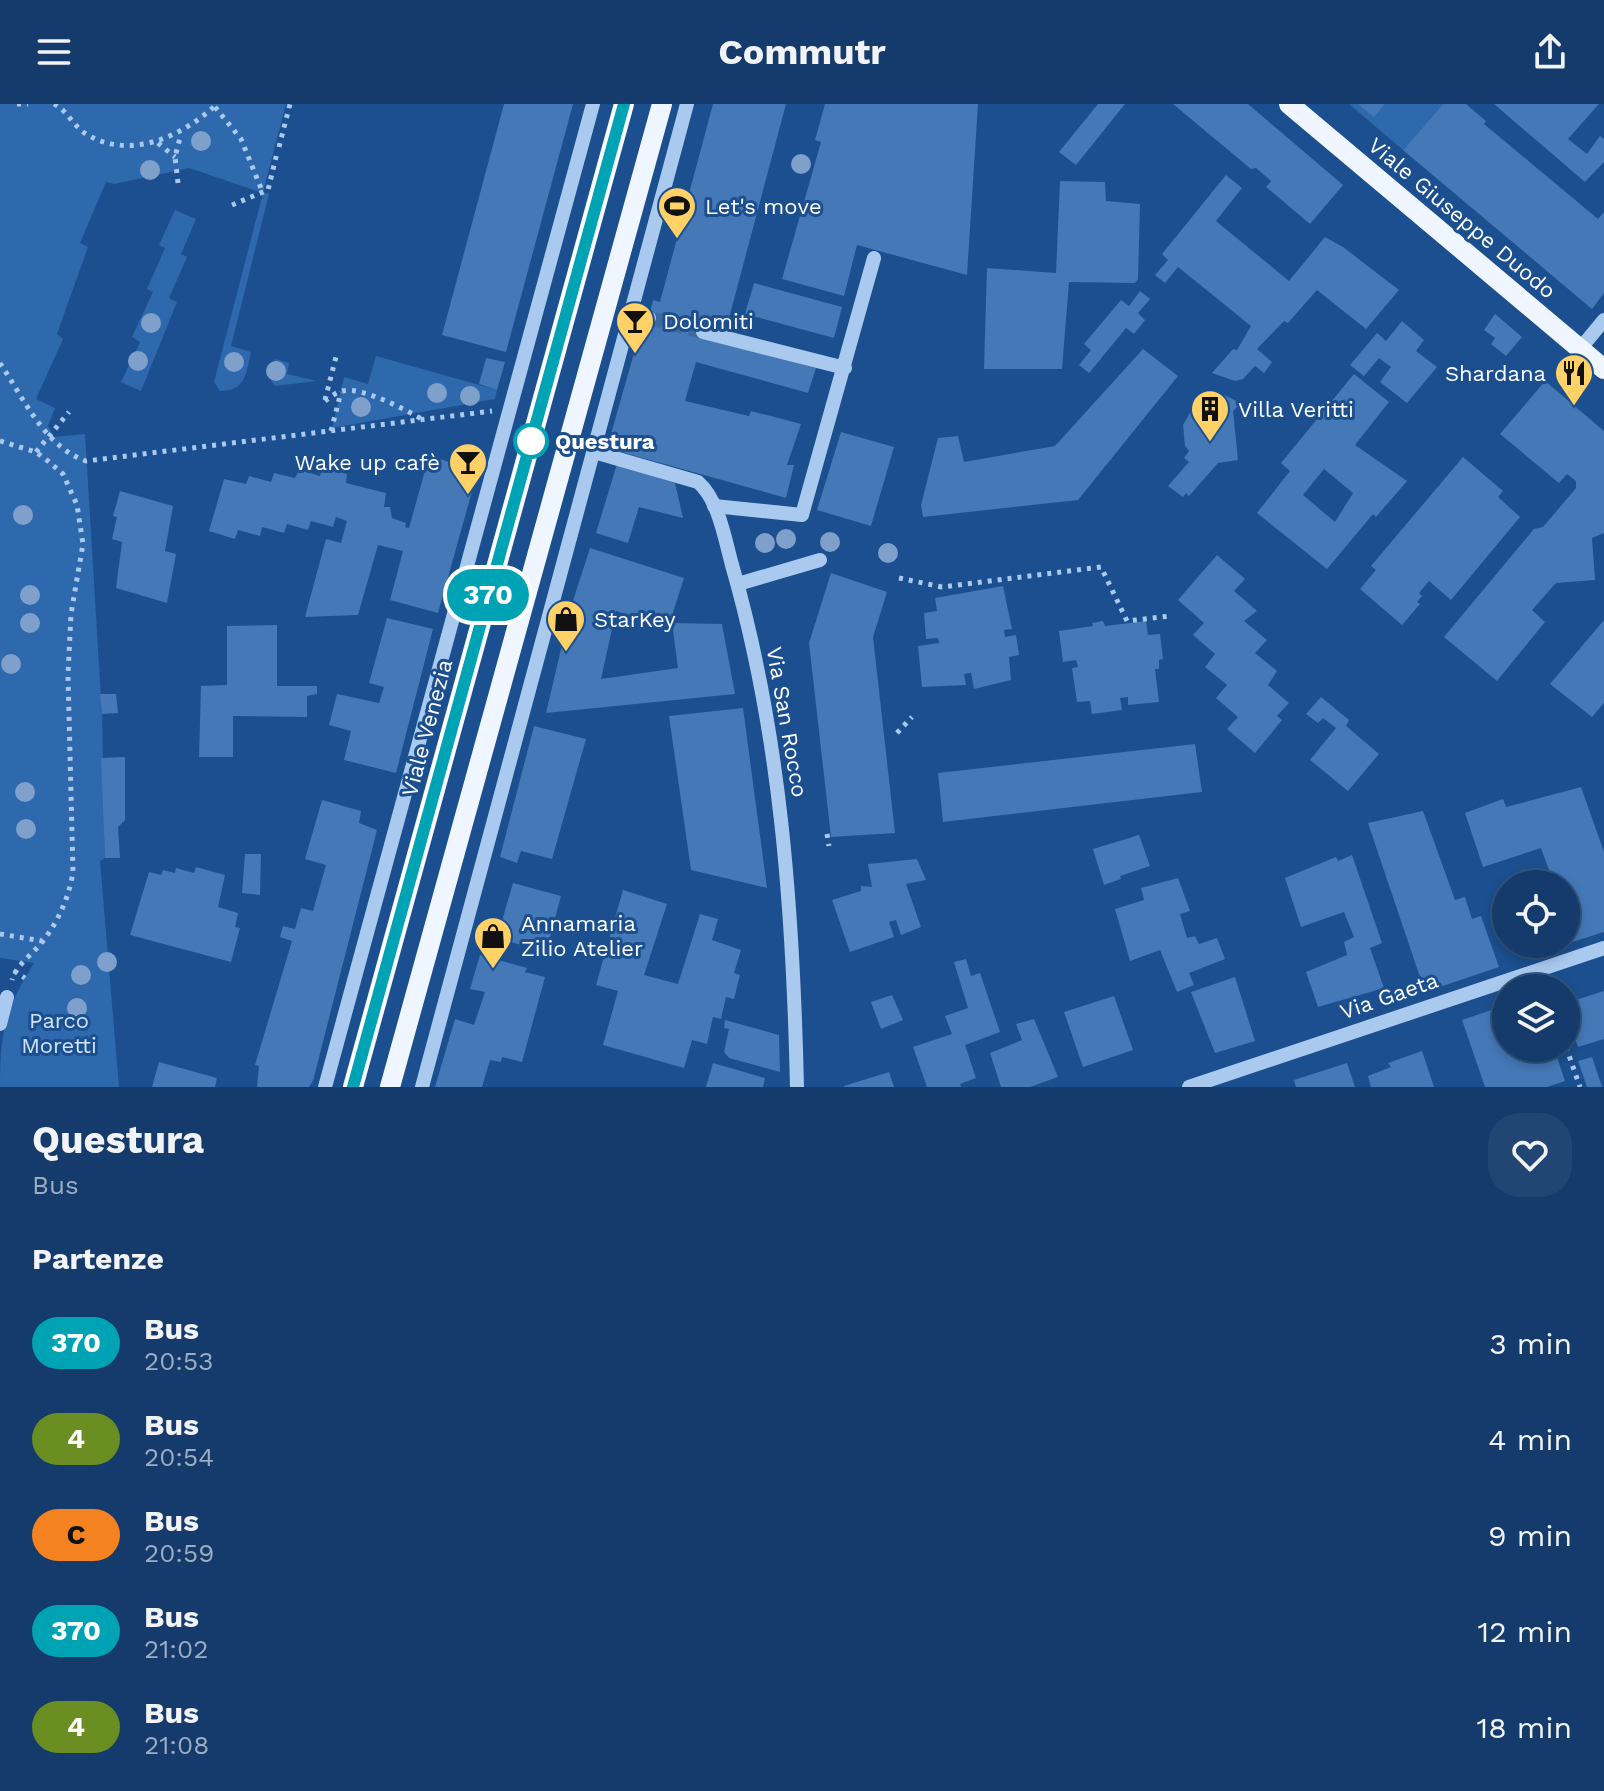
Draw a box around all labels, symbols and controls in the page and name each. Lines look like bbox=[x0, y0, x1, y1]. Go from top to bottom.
icon: menu bbox=[32, 30, 76, 74]
icon: share bbox=[1528, 30, 1572, 74]
text: Commutr bbox=[718, 31, 886, 73]
street label: Viale Giuseppe Duodo bbox=[1363, 132, 1561, 304]
sports icon: Let's move bbox=[656, 185, 698, 240]
place label: Let's move bbox=[705, 194, 822, 219]
bar icon: Dolomiti bbox=[614, 300, 656, 355]
place label: Dolomiti bbox=[663, 309, 754, 334]
restaurant icon: Shardana bbox=[1553, 352, 1595, 407]
place label: Shardana bbox=[1445, 361, 1546, 386]
building icon: Villa Veritti bbox=[1189, 388, 1231, 443]
place label: Villa Veritti bbox=[1238, 397, 1354, 422]
marker: Questura bbox=[514, 424, 548, 458]
place label: Questura bbox=[555, 429, 655, 454]
bar icon: Wake up cafè bbox=[447, 441, 489, 496]
place label: Wake up cafè bbox=[294, 450, 440, 475]
line badge: 370 bbox=[442, 569, 534, 621]
text: 370 bbox=[463, 578, 513, 611]
shop icon: StarKey bbox=[545, 598, 587, 653]
place label: StarKey bbox=[594, 607, 676, 632]
street label: Via San Rocco bbox=[761, 645, 813, 799]
street label: Viale Venezia bbox=[397, 657, 457, 799]
map controls bbox=[1492, 870, 1580, 1062]
button: locate bbox=[1492, 870, 1580, 958]
place label: Annamaria Zilio Atelier bbox=[521, 911, 643, 961]
shop icon: Annamaria Zilio Atelier bbox=[472, 915, 514, 970]
street label: Via Gaeta bbox=[1337, 968, 1441, 1024]
button: layers bbox=[1492, 974, 1580, 1062]
park label: Parco Moretti bbox=[21, 1008, 97, 1058]
button: heart bbox=[1488, 1113, 1572, 1197]
text: Questura bbox=[32, 1118, 204, 1162]
text: Bus bbox=[32, 1170, 79, 1200]
text: Partenze bbox=[32, 1241, 164, 1276]
text: Bus bbox=[144, 1311, 199, 1346]
text: 370 bbox=[51, 1326, 101, 1359]
text: 3 min bbox=[1489, 1326, 1572, 1361]
text: 20:53 bbox=[144, 1346, 213, 1376]
text: Bus bbox=[144, 1407, 199, 1442]
text: 4 bbox=[67, 1422, 85, 1455]
text: 4 min bbox=[1488, 1422, 1572, 1457]
text: 20:54 bbox=[144, 1442, 214, 1472]
text: Bus bbox=[144, 1503, 199, 1538]
text: C bbox=[66, 1518, 86, 1551]
text: 9 min bbox=[1488, 1518, 1572, 1553]
text: 20:59 bbox=[144, 1538, 214, 1568]
text: Bus bbox=[144, 1599, 199, 1634]
text: 370 bbox=[51, 1614, 101, 1647]
text: 12 min bbox=[1477, 1614, 1572, 1649]
text: 21:02 bbox=[144, 1634, 208, 1664]
text: Bus bbox=[144, 1695, 199, 1730]
text: 4 bbox=[67, 1710, 85, 1743]
text: 18 min bbox=[1476, 1710, 1572, 1745]
text: 21:08 bbox=[144, 1730, 209, 1760]

